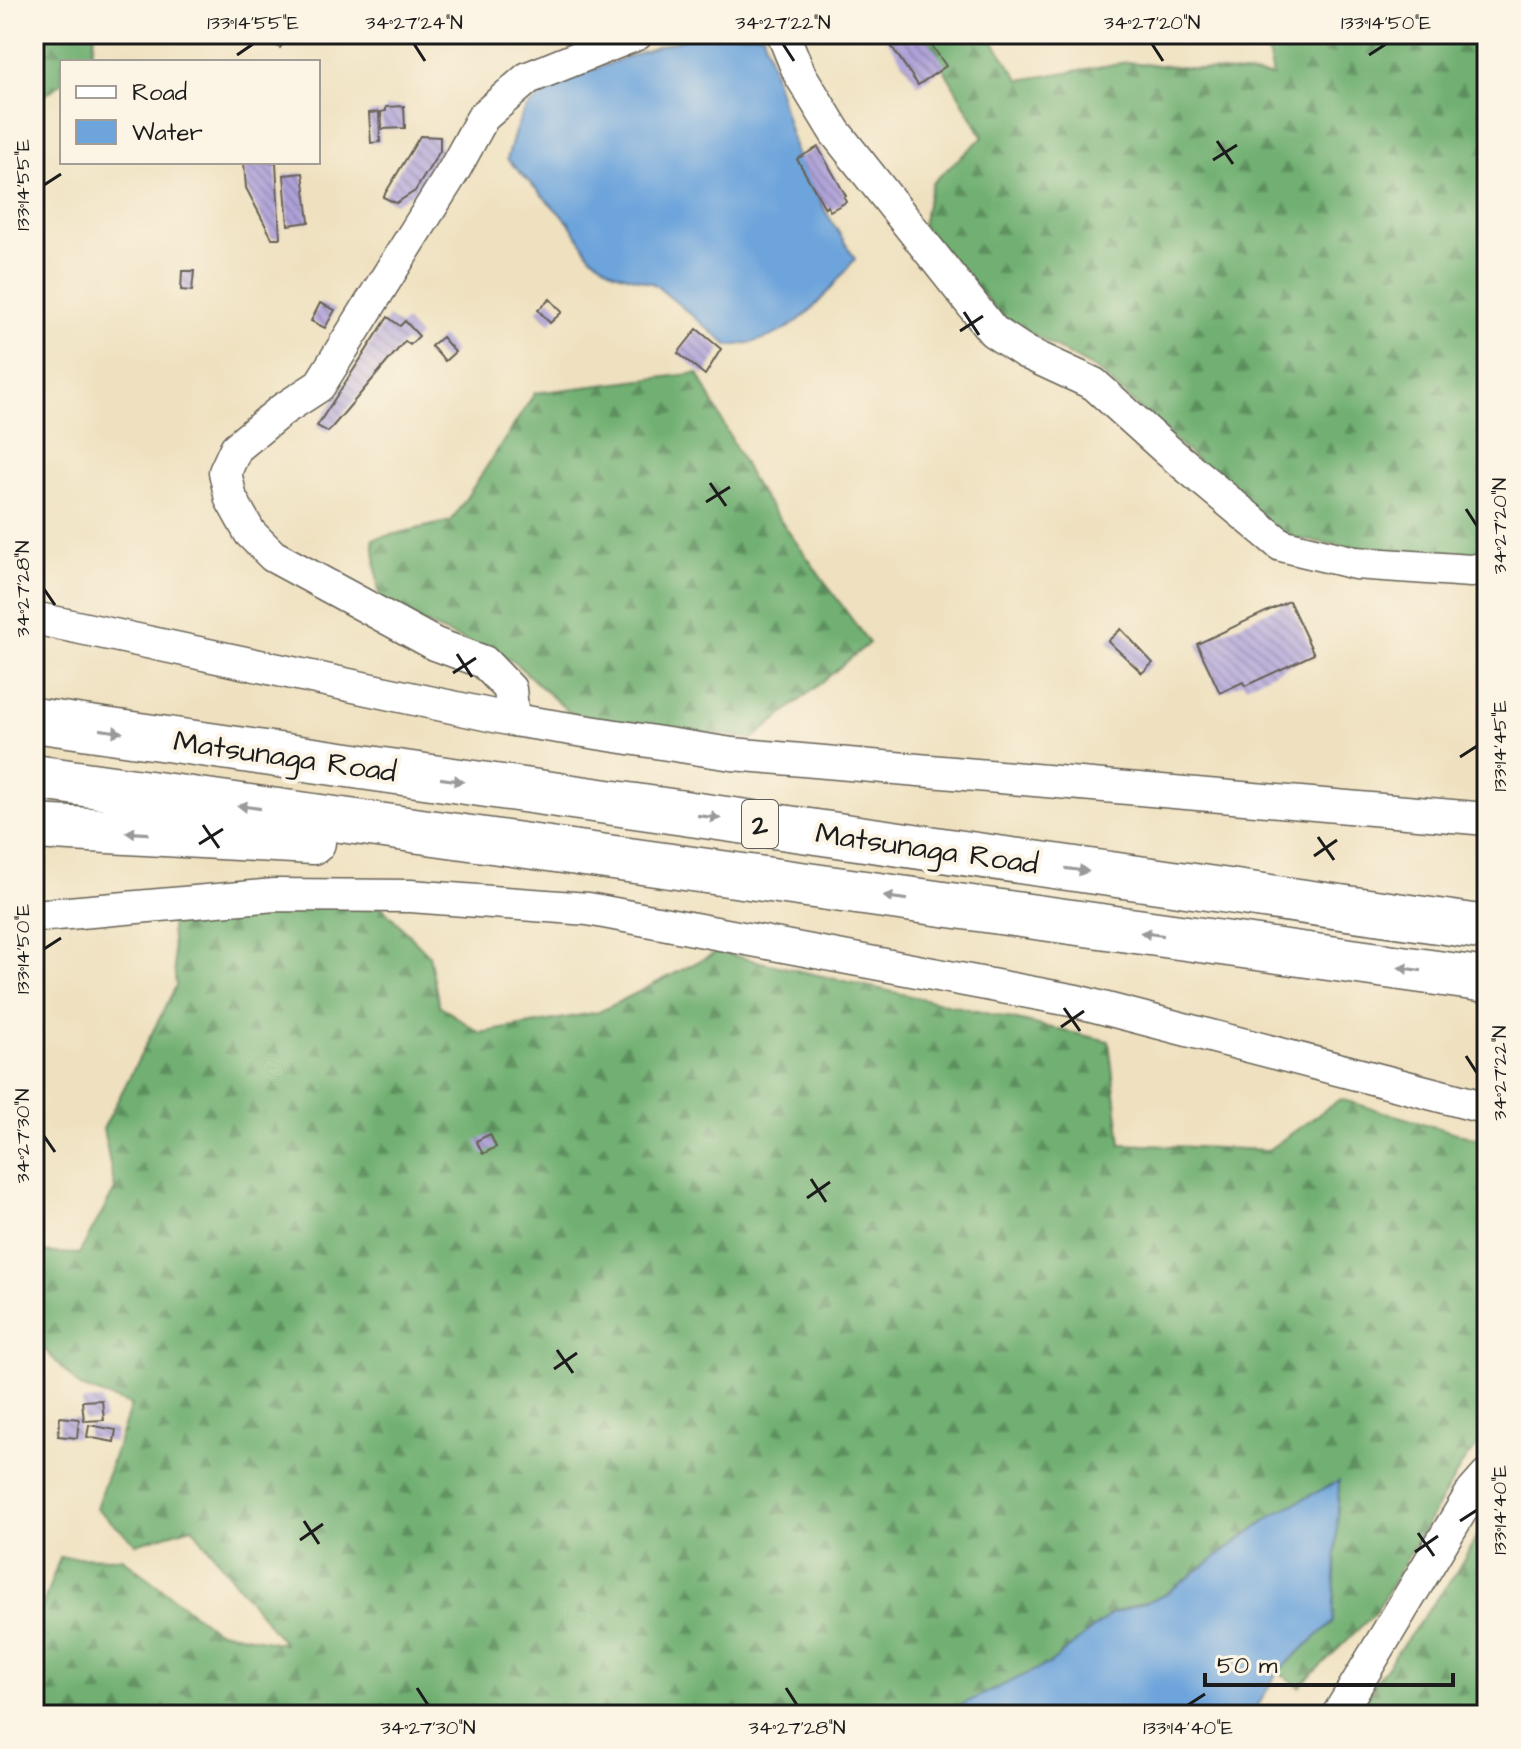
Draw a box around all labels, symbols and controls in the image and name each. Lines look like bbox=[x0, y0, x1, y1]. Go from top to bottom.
text: 133°14'55"E bbox=[207, 9, 299, 37]
text: 34°27'24"N bbox=[365, 9, 463, 37]
text: 34°27'22"N bbox=[735, 9, 831, 37]
text: 34°27'20"N bbox=[1104, 9, 1200, 37]
text: 133°14'50"E bbox=[1341, 9, 1431, 37]
legend bbox=[60, 60, 320, 164]
text: Road bbox=[132, 76, 187, 110]
text: Water bbox=[132, 116, 203, 150]
text: 133°14'55"E bbox=[9, 139, 37, 231]
text: 34°27'20"N bbox=[1486, 478, 1514, 574]
text: 34°27'28"N bbox=[9, 541, 37, 637]
text: 133°14'45"E bbox=[1486, 700, 1514, 792]
street label: Matsunaga Road bbox=[171, 721, 399, 794]
one-way arrow bbox=[99, 725, 124, 738]
one-way arrow bbox=[440, 774, 465, 787]
one-way arrow bbox=[236, 800, 261, 813]
road number: 2 bbox=[742, 800, 778, 848]
one-way arrow bbox=[697, 811, 722, 824]
street label: Matsunaga Road bbox=[813, 813, 1041, 886]
one-way arrow bbox=[124, 826, 149, 839]
one-way arrow bbox=[1065, 864, 1090, 877]
one-way arrow bbox=[882, 891, 907, 904]
text: 133°14'50"E bbox=[9, 904, 37, 994]
one-way arrow bbox=[1139, 927, 1164, 940]
one-way arrow bbox=[1397, 963, 1422, 976]
text: 34°27'22"N bbox=[1486, 1025, 1514, 1121]
text: 34°27'30"N bbox=[9, 1088, 37, 1184]
text: 133°14'40"E bbox=[1486, 1465, 1514, 1555]
scale bar bbox=[1205, 1637, 1453, 1687]
text: 50 m bbox=[1217, 1649, 1278, 1683]
text: 34°27'30"N bbox=[380, 1714, 476, 1742]
text: 34°27'28"N bbox=[749, 1714, 845, 1742]
text: 133°14'40"E bbox=[1143, 1714, 1233, 1742]

